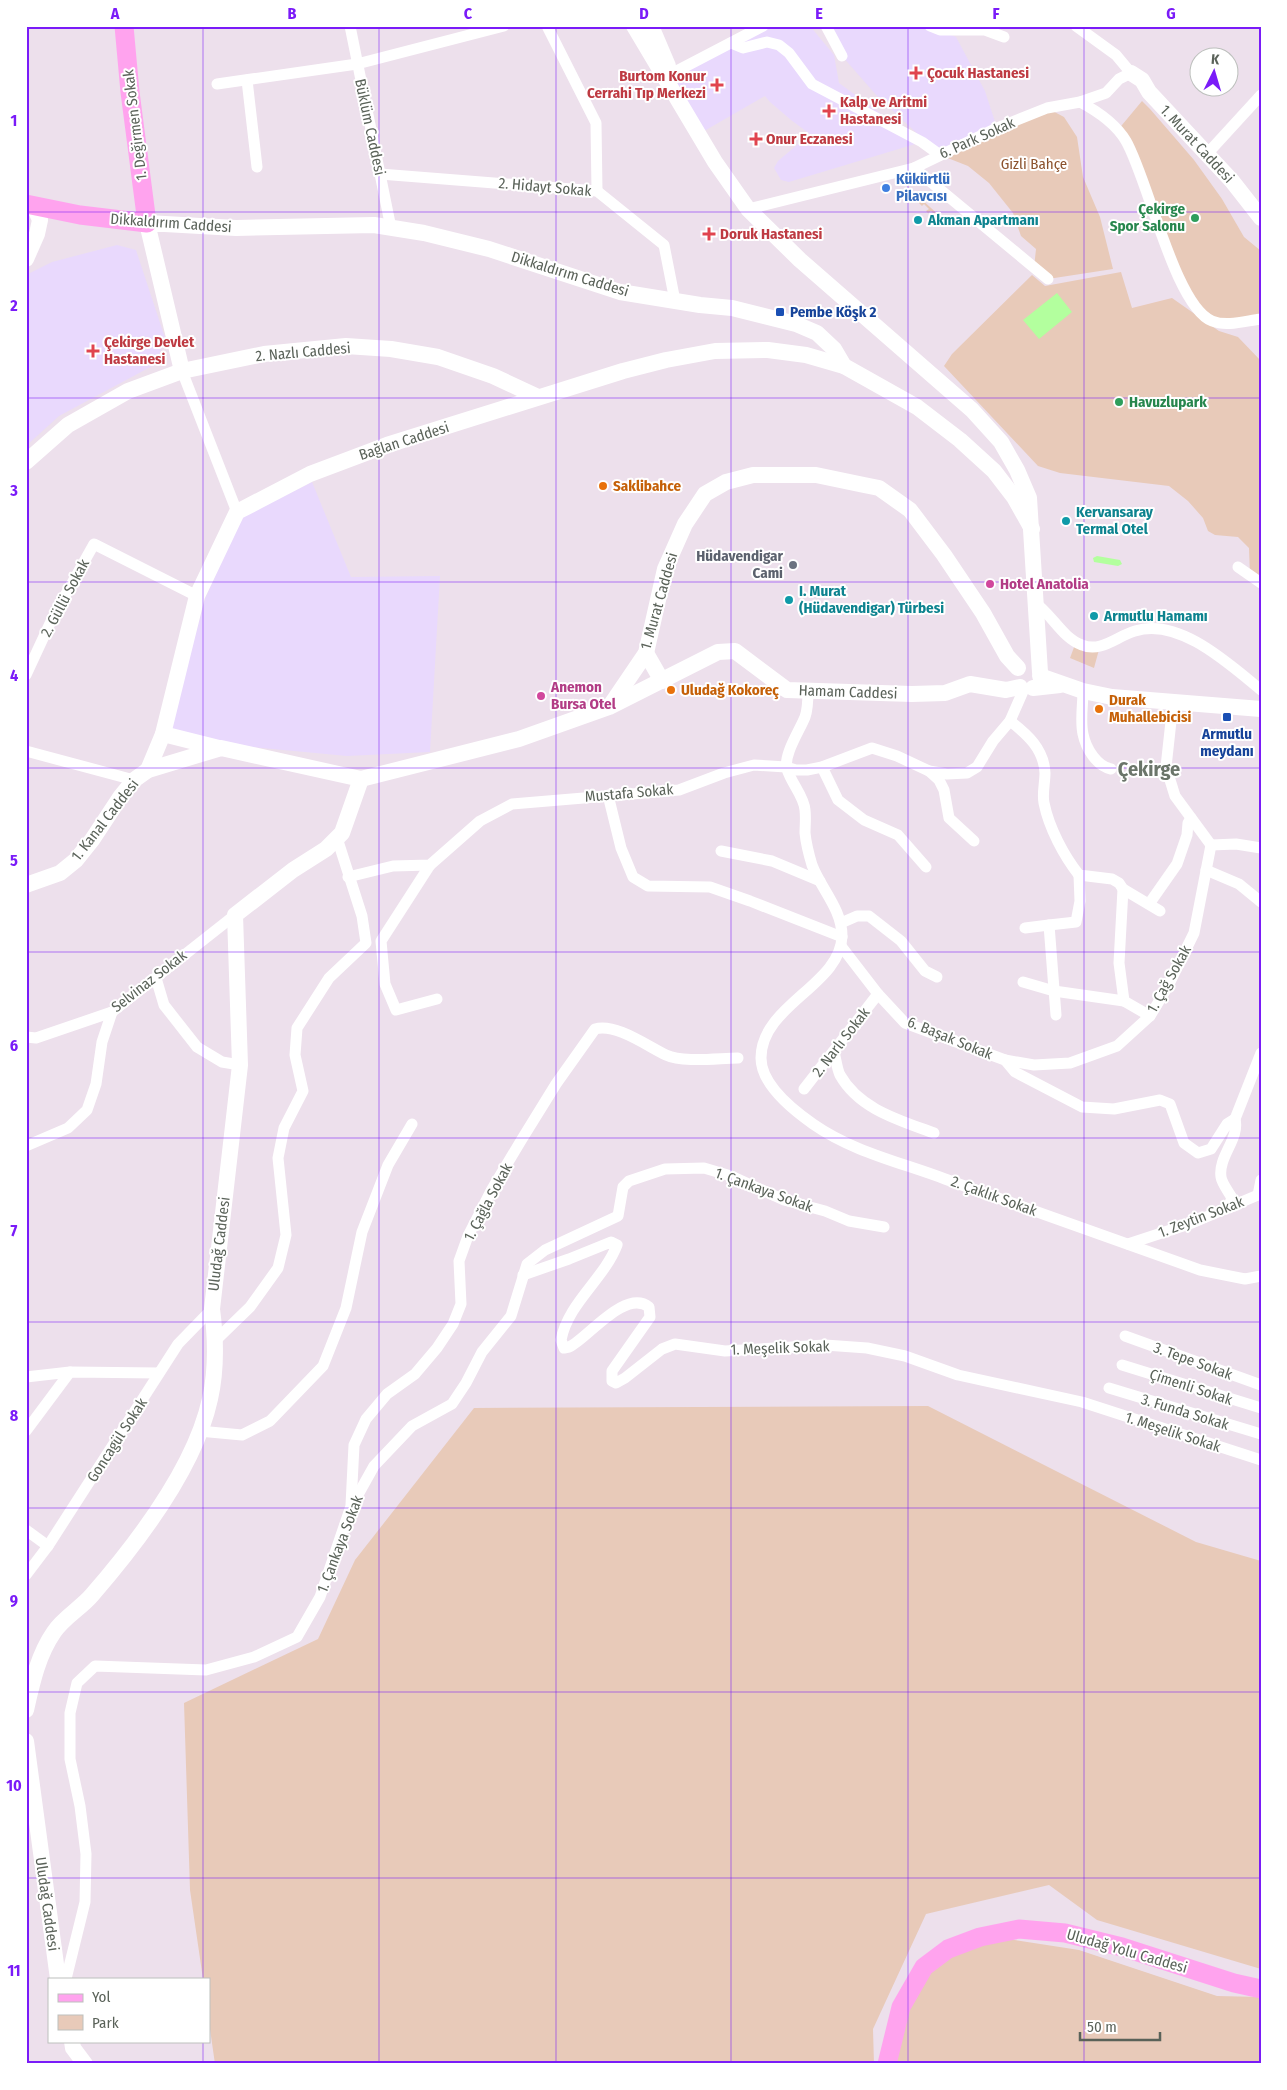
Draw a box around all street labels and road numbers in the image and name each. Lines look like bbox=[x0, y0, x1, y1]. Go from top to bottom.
street label: 1. Değirmen Sokak bbox=[119, 69, 151, 181]
street label: Büklüm Caddesi bbox=[351, 77, 389, 177]
street label: 1. Murat Caddesi bbox=[1156, 101, 1238, 187]
street label: 6. Park Sokak bbox=[936, 113, 1018, 163]
street label: 2. Hidayt Sokak bbox=[498, 174, 592, 200]
street label: Dikkaldırım Caddesi bbox=[110, 210, 232, 236]
street label: Dikkaldırım Caddesi bbox=[509, 248, 631, 300]
street label: 2. Nazlı Caddesi bbox=[255, 339, 351, 365]
street label: Bağlan Caddesi bbox=[357, 418, 451, 464]
street label: 1. Murat Caddesi bbox=[637, 550, 681, 652]
street label: 2. Güllü Sokak bbox=[37, 556, 93, 640]
street label: Hamam Caddesi bbox=[798, 681, 898, 703]
street label: 1. Kanal Caddesi bbox=[67, 776, 143, 864]
street label: Mustafa Sokak bbox=[584, 780, 674, 806]
street label: 1. Çağ Sokak bbox=[1143, 942, 1195, 1016]
street label: Selvinaz Sokak bbox=[108, 946, 190, 1016]
street label: 2. Narlı Sokak bbox=[808, 1004, 874, 1080]
street label: 6. Başak Sokak bbox=[905, 1013, 995, 1063]
street label: 1. Çağla Sokak bbox=[460, 1160, 516, 1244]
street label: 1. Çankaya Sokak bbox=[713, 1164, 815, 1216]
street label: 2. Çaklık Sokak bbox=[949, 1172, 1039, 1220]
street label: 1. Zeytin Sokak bbox=[1156, 1192, 1246, 1242]
street label: Uludağ Caddesi bbox=[204, 1196, 234, 1292]
street label: 1. Meşelik Sokak bbox=[730, 1337, 830, 1359]
street label: 3. Tepe Sokak bbox=[1151, 1338, 1235, 1384]
street label: Çimenli Sokak bbox=[1147, 1365, 1235, 1409]
street label: 3. Funda Sokak bbox=[1139, 1390, 1231, 1434]
street label: Goncagül Sokak bbox=[83, 1395, 151, 1485]
street label: 1. Meşelik Sokak bbox=[1123, 1408, 1223, 1456]
street label: 1. Çankaya Sokak bbox=[313, 1493, 367, 1595]
street label: Uludağ Caddesi bbox=[31, 1856, 63, 1952]
street label: Uludağ Yolu Caddesi bbox=[1065, 1925, 1189, 1977]

